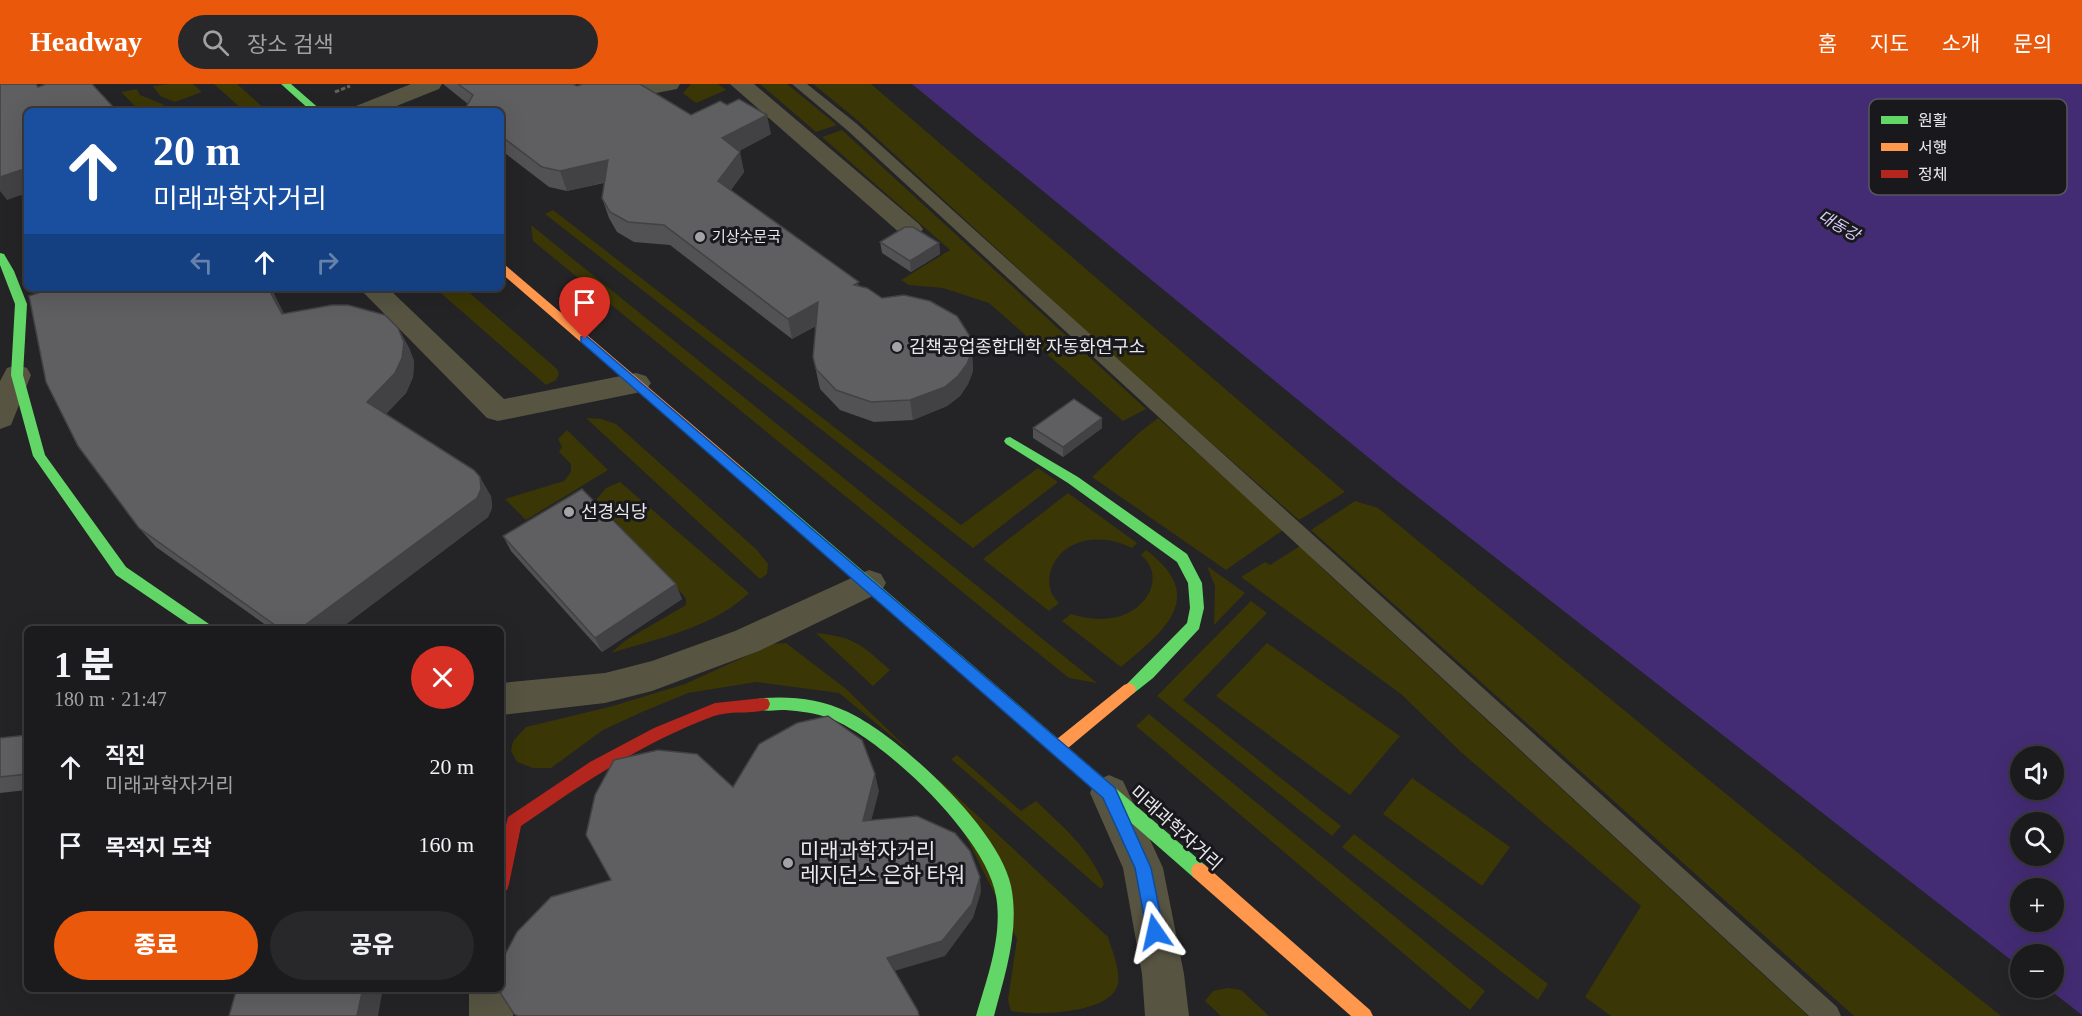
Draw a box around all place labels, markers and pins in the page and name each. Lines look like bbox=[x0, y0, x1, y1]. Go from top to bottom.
place label: 기상수문국 bbox=[712, 229, 781, 245]
marker: 기상수문국 bbox=[693, 230, 707, 244]
pin bbox=[559, 277, 610, 339]
place label: 김책공업종합대학 자동화연구소 bbox=[909, 337, 1145, 357]
marker: 김책공업종합대학 자동화연구소 bbox=[890, 340, 904, 354]
place label: 선경식당 bbox=[581, 502, 647, 522]
marker: 선경식당 bbox=[562, 505, 576, 519]
place label: 미래과학자거리 레지던스 은하 타워 bbox=[800, 839, 965, 887]
marker: 미래과학자거리 레지던스 은하 타워 bbox=[781, 856, 795, 870]

